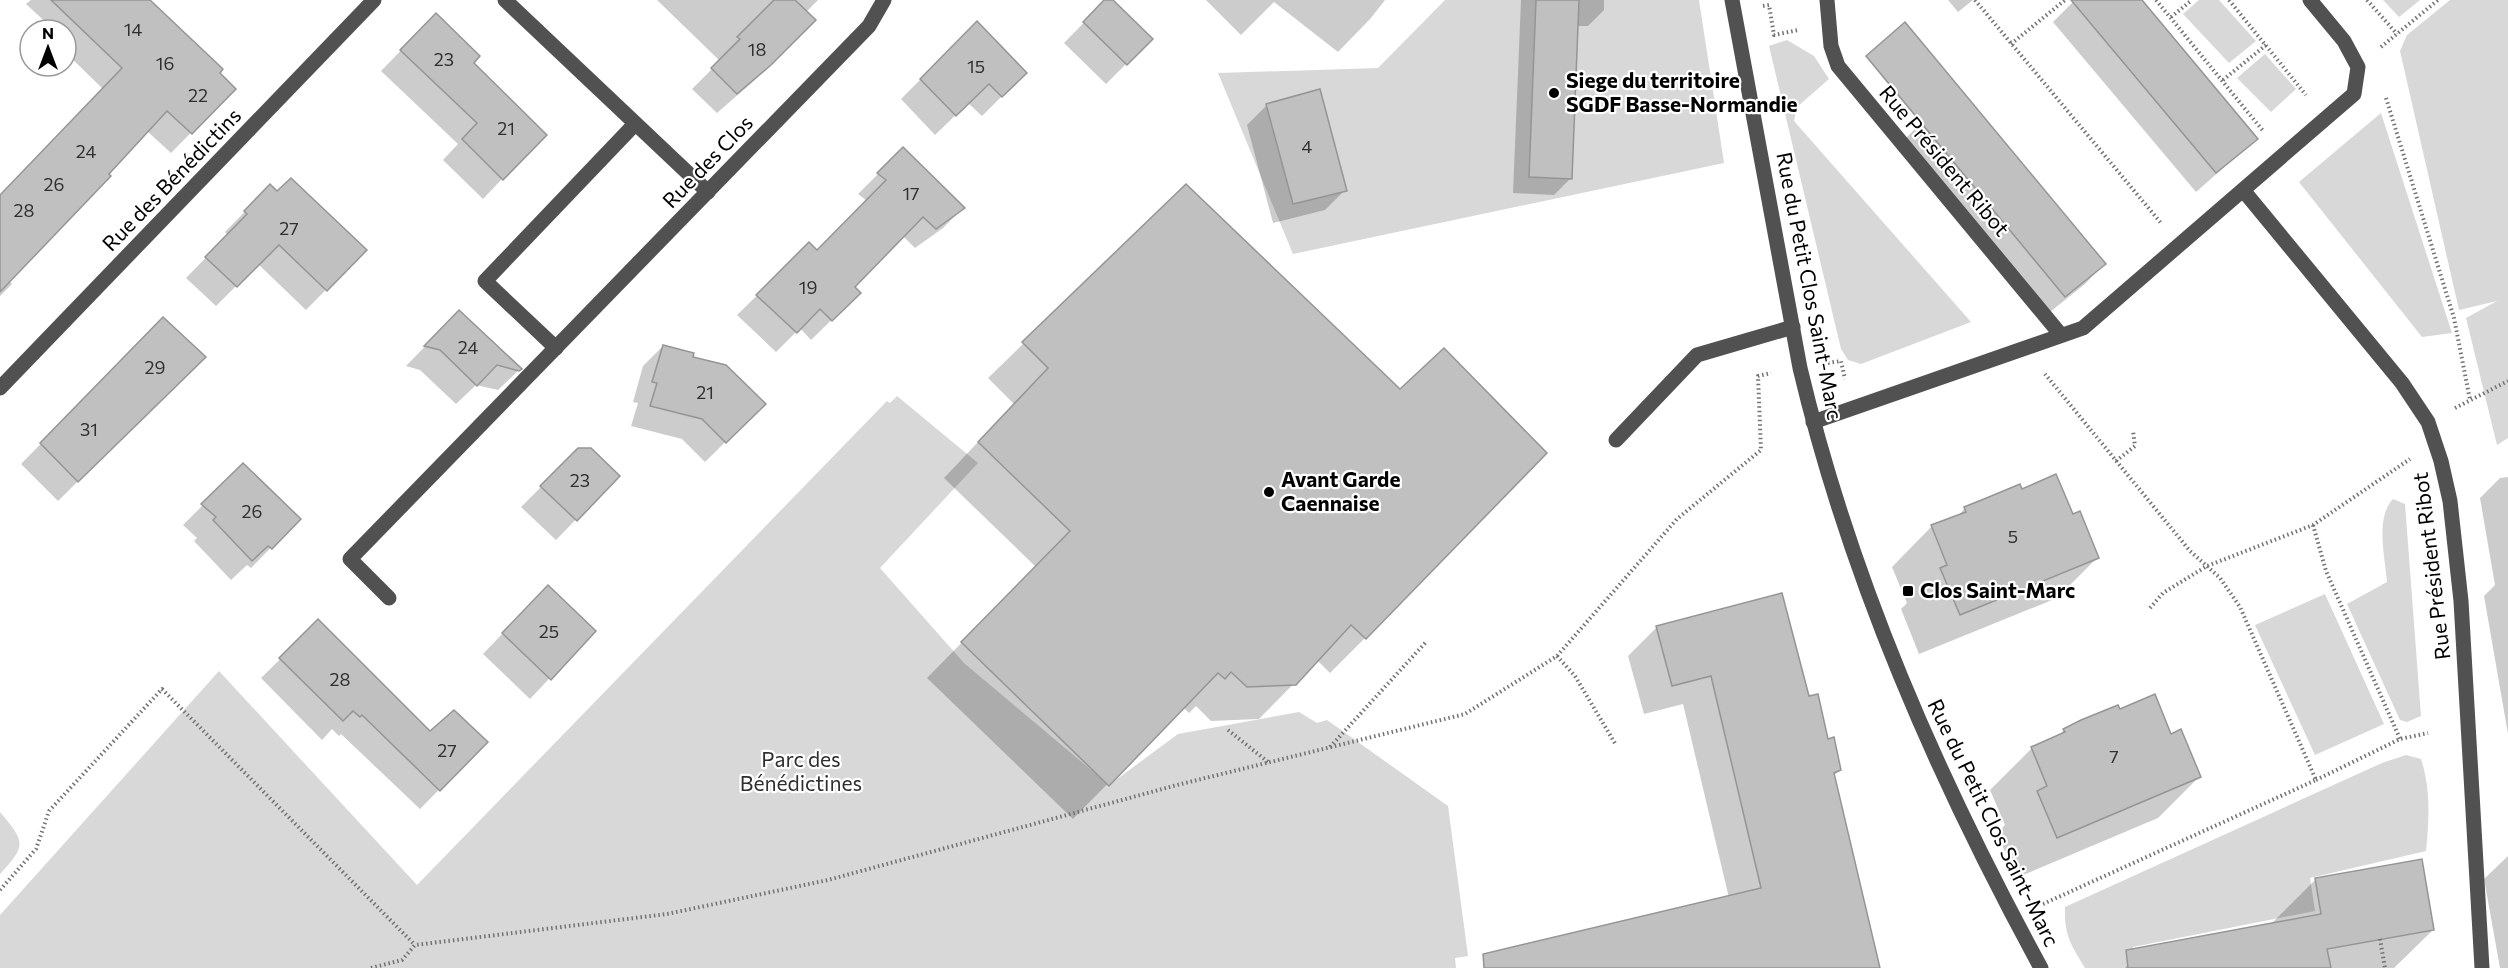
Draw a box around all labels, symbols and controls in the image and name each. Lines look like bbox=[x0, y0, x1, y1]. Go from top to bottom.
north arrow bbox=[18, 18, 78, 78]
house number: 14 bbox=[124, 18, 142, 40]
text: N bbox=[42, 23, 54, 42]
house number: 18 bbox=[748, 38, 766, 60]
house number: 23 bbox=[434, 48, 454, 70]
house number: 16 bbox=[156, 52, 174, 74]
house number: 15 bbox=[967, 55, 985, 77]
place label: Siege du territoire SGDF Basse-Normandie bbox=[1566, 67, 1798, 116]
street label: Rue Président Ribot bbox=[1875, 80, 2015, 240]
house number: 22 bbox=[188, 84, 208, 106]
marker: Siege du territoire SGDF Basse-Normandie bbox=[1547, 86, 1561, 100]
street label: Rue des Bénédictins bbox=[96, 102, 245, 256]
street label: Rue des Clos bbox=[657, 109, 757, 213]
house number: 21 bbox=[497, 117, 515, 139]
house number: 4 bbox=[1302, 135, 1313, 157]
house number: 24 bbox=[76, 140, 96, 162]
street label: Rue du Petit Clos Saint-Marc bbox=[1772, 150, 1849, 422]
house number: 26 bbox=[44, 173, 64, 195]
house number: 17 bbox=[902, 182, 920, 204]
house number: 28 bbox=[14, 199, 35, 221]
house number: 27 bbox=[279, 217, 299, 239]
house number: 19 bbox=[799, 276, 817, 298]
house number: 24 bbox=[458, 336, 478, 358]
house number: 29 bbox=[145, 356, 165, 378]
house number: 21 bbox=[696, 381, 714, 403]
house number: 31 bbox=[80, 418, 98, 440]
place label: Avant Garde Caennaise bbox=[1281, 466, 1400, 515]
house number: 23 bbox=[570, 469, 590, 491]
street label: Rue Président Ribot bbox=[2407, 471, 2454, 661]
marker: Avant Garde Caennaise bbox=[1262, 485, 1276, 499]
house number: 26 bbox=[242, 500, 262, 522]
house number: 5 bbox=[2008, 525, 2018, 547]
place label: Clos Saint-Marc bbox=[1920, 577, 2075, 602]
marker: Clos Saint-Marc bbox=[1901, 584, 1915, 598]
house number: 25 bbox=[539, 620, 559, 642]
house number: 28 bbox=[330, 668, 351, 690]
street label: Rue du Petit Clos Saint-Marc bbox=[1923, 695, 2065, 950]
house number: 27 bbox=[437, 739, 457, 761]
house number: 7 bbox=[2109, 745, 2119, 767]
park label: Parc des Bénédictines bbox=[740, 746, 862, 795]

